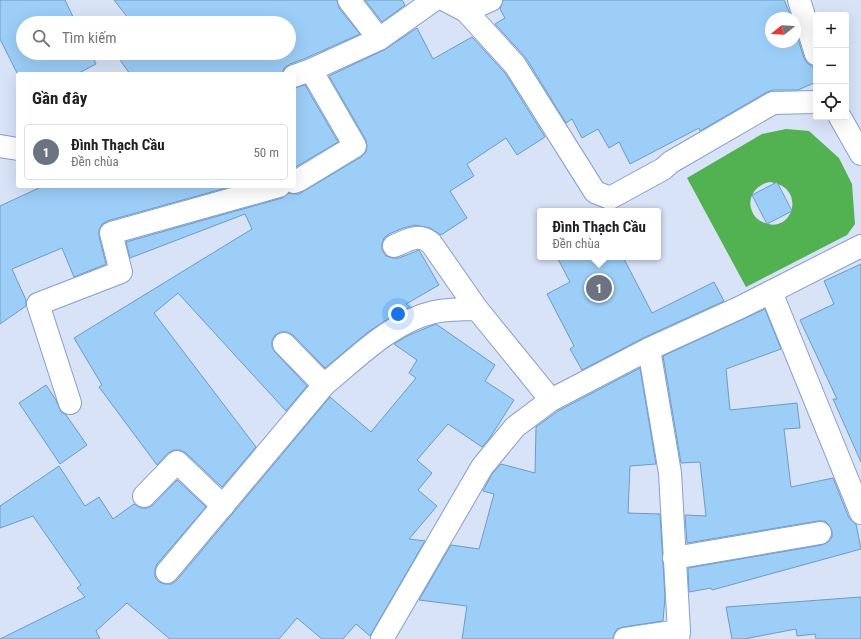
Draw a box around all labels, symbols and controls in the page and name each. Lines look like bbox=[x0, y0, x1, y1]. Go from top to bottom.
north arrow bbox=[765, 12, 801, 48]
map controls bbox=[813, 12, 849, 120]
button: + bbox=[813, 12, 849, 48]
search box bbox=[16, 16, 296, 60]
icon: search bbox=[30, 27, 52, 49]
text: Tìm kiếm bbox=[62, 29, 117, 47]
button: − bbox=[813, 48, 849, 84]
button: locate bbox=[813, 84, 849, 120]
text: Gần đây bbox=[32, 88, 87, 108]
text: Đình Thạch Cầu bbox=[71, 136, 165, 154]
text: 1 bbox=[43, 145, 49, 160]
text: 50 m bbox=[253, 145, 279, 160]
text: Đền chùa bbox=[71, 154, 119, 169]
popup bbox=[537, 208, 661, 260]
text: Đình Thạch Cầu bbox=[552, 218, 646, 236]
text: Đền chùa bbox=[552, 236, 600, 251]
pin: 1 bbox=[586, 273, 612, 303]
your location bbox=[388, 304, 408, 324]

